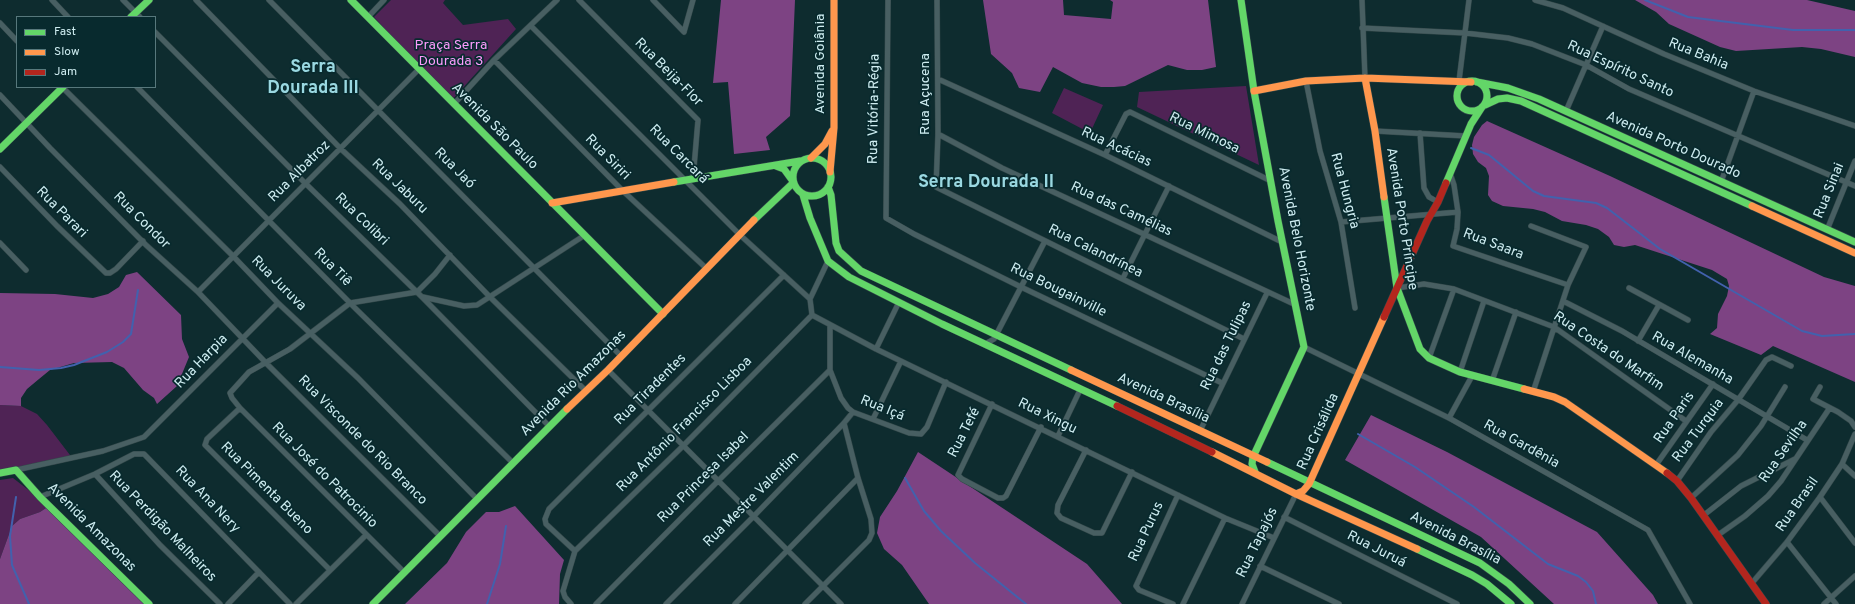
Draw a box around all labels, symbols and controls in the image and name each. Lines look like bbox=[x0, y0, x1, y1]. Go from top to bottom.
street label: Avenida Goiânia bbox=[813, 14, 829, 114]
legend bbox=[16, 16, 156, 88]
text: Fast bbox=[54, 24, 76, 40]
street label: Rua Beija-Flor bbox=[630, 35, 706, 111]
street label: Rua Bahia bbox=[1666, 35, 1730, 75]
park label: Praça Serra Dourada 3 bbox=[415, 38, 487, 70]
street label: Rua Espírito Santo bbox=[1564, 38, 1676, 102]
text: Slow bbox=[54, 44, 80, 60]
street label: Rua Açucena bbox=[918, 53, 934, 135]
street label: Rua Vitória-Régia bbox=[866, 54, 884, 164]
district label: Serra Dourada III bbox=[267, 57, 359, 100]
text: Jam bbox=[54, 64, 77, 80]
street label: Avenida São Paulo bbox=[447, 80, 541, 174]
street label: Avenida Porto Dourado bbox=[1603, 109, 1743, 183]
street label: Rua Mimosa bbox=[1166, 110, 1242, 158]
street label: Rua Carcará bbox=[645, 122, 711, 188]
street label: Rua Acácias bbox=[1078, 124, 1154, 172]
street label: Rua Siriri bbox=[581, 132, 633, 184]
street label: Rua Albatroz bbox=[266, 138, 334, 206]
street label: Rua Jaó bbox=[430, 145, 478, 193]
street label: Avenida Porto Príncipe bbox=[1381, 146, 1421, 292]
street label: Rua Hungria bbox=[1326, 151, 1362, 231]
street label: Rua Jaburu bbox=[367, 156, 431, 218]
street label: Rua Sinai bbox=[1811, 161, 1849, 221]
street label: Avenida Belo Horizonte bbox=[1274, 165, 1318, 313]
district label: Serra Dourada II bbox=[918, 172, 1054, 194]
street label: Rua das Camélias bbox=[1068, 179, 1174, 241]
street label: Rua Parari bbox=[32, 184, 90, 242]
street label: Rua Condor bbox=[109, 189, 173, 253]
street label: Rua Colibri bbox=[330, 190, 392, 250]
street label: Rua Calandrínea bbox=[1045, 222, 1145, 282]
street label: Rua Saara bbox=[1460, 226, 1526, 264]
street label: Rua Tiê bbox=[309, 245, 355, 291]
street label: Rua Juruva bbox=[247, 253, 309, 315]
street label: Rua Bougainville bbox=[1007, 260, 1109, 322]
street label: Rua das Tulipas bbox=[1198, 298, 1256, 394]
street label: Rua Costa do Marfim bbox=[1550, 309, 1666, 395]
street label: Avenida Rio Amazonas bbox=[518, 328, 630, 440]
street label: Rua Alemanha bbox=[1648, 329, 1736, 389]
street label: Rua Harpia bbox=[172, 331, 232, 393]
street label: Rua Tiradentes bbox=[612, 351, 690, 429]
street label: Rua Antônio Francisco Lisboa bbox=[614, 354, 756, 496]
street label: Avenida Brasília bbox=[1114, 370, 1212, 428]
street label: Rua Visconde do Rio Branco bbox=[294, 373, 430, 509]
street label: Rua Paris bbox=[1651, 389, 1699, 447]
street label: Rua Crisálida bbox=[1295, 391, 1343, 473]
street label: Rua Içá bbox=[857, 393, 907, 425]
street label: Rua Xingu bbox=[1015, 396, 1079, 438]
street label: Rua Turquia bbox=[1670, 396, 1728, 466]
street label: Rua Tefé bbox=[945, 405, 985, 461]
street label: Rua Gardênia bbox=[1480, 417, 1562, 473]
street label: Rua Sevilha bbox=[1756, 417, 1812, 487]
street label: Rua José do Patrocinio bbox=[268, 420, 380, 532]
street label: Rua Princesa Isabel bbox=[655, 429, 753, 527]
street label: Rua Pimenta Bueno bbox=[216, 439, 316, 539]
street label: Rua Mestre Valentim bbox=[701, 449, 803, 551]
street label: Rua Ana Nery bbox=[171, 463, 243, 537]
street label: Rua Perdigão Malheiros bbox=[105, 468, 219, 586]
street label: Rua Brasil bbox=[1773, 474, 1823, 536]
street label: Avenida Amazonas bbox=[43, 480, 139, 576]
street label: Rua Purus bbox=[1126, 499, 1168, 565]
street label: Rua Tapajós bbox=[1234, 505, 1282, 581]
street label: Avenida Brasília bbox=[1407, 509, 1503, 569]
street label: Rua Juruá bbox=[1344, 528, 1408, 572]

